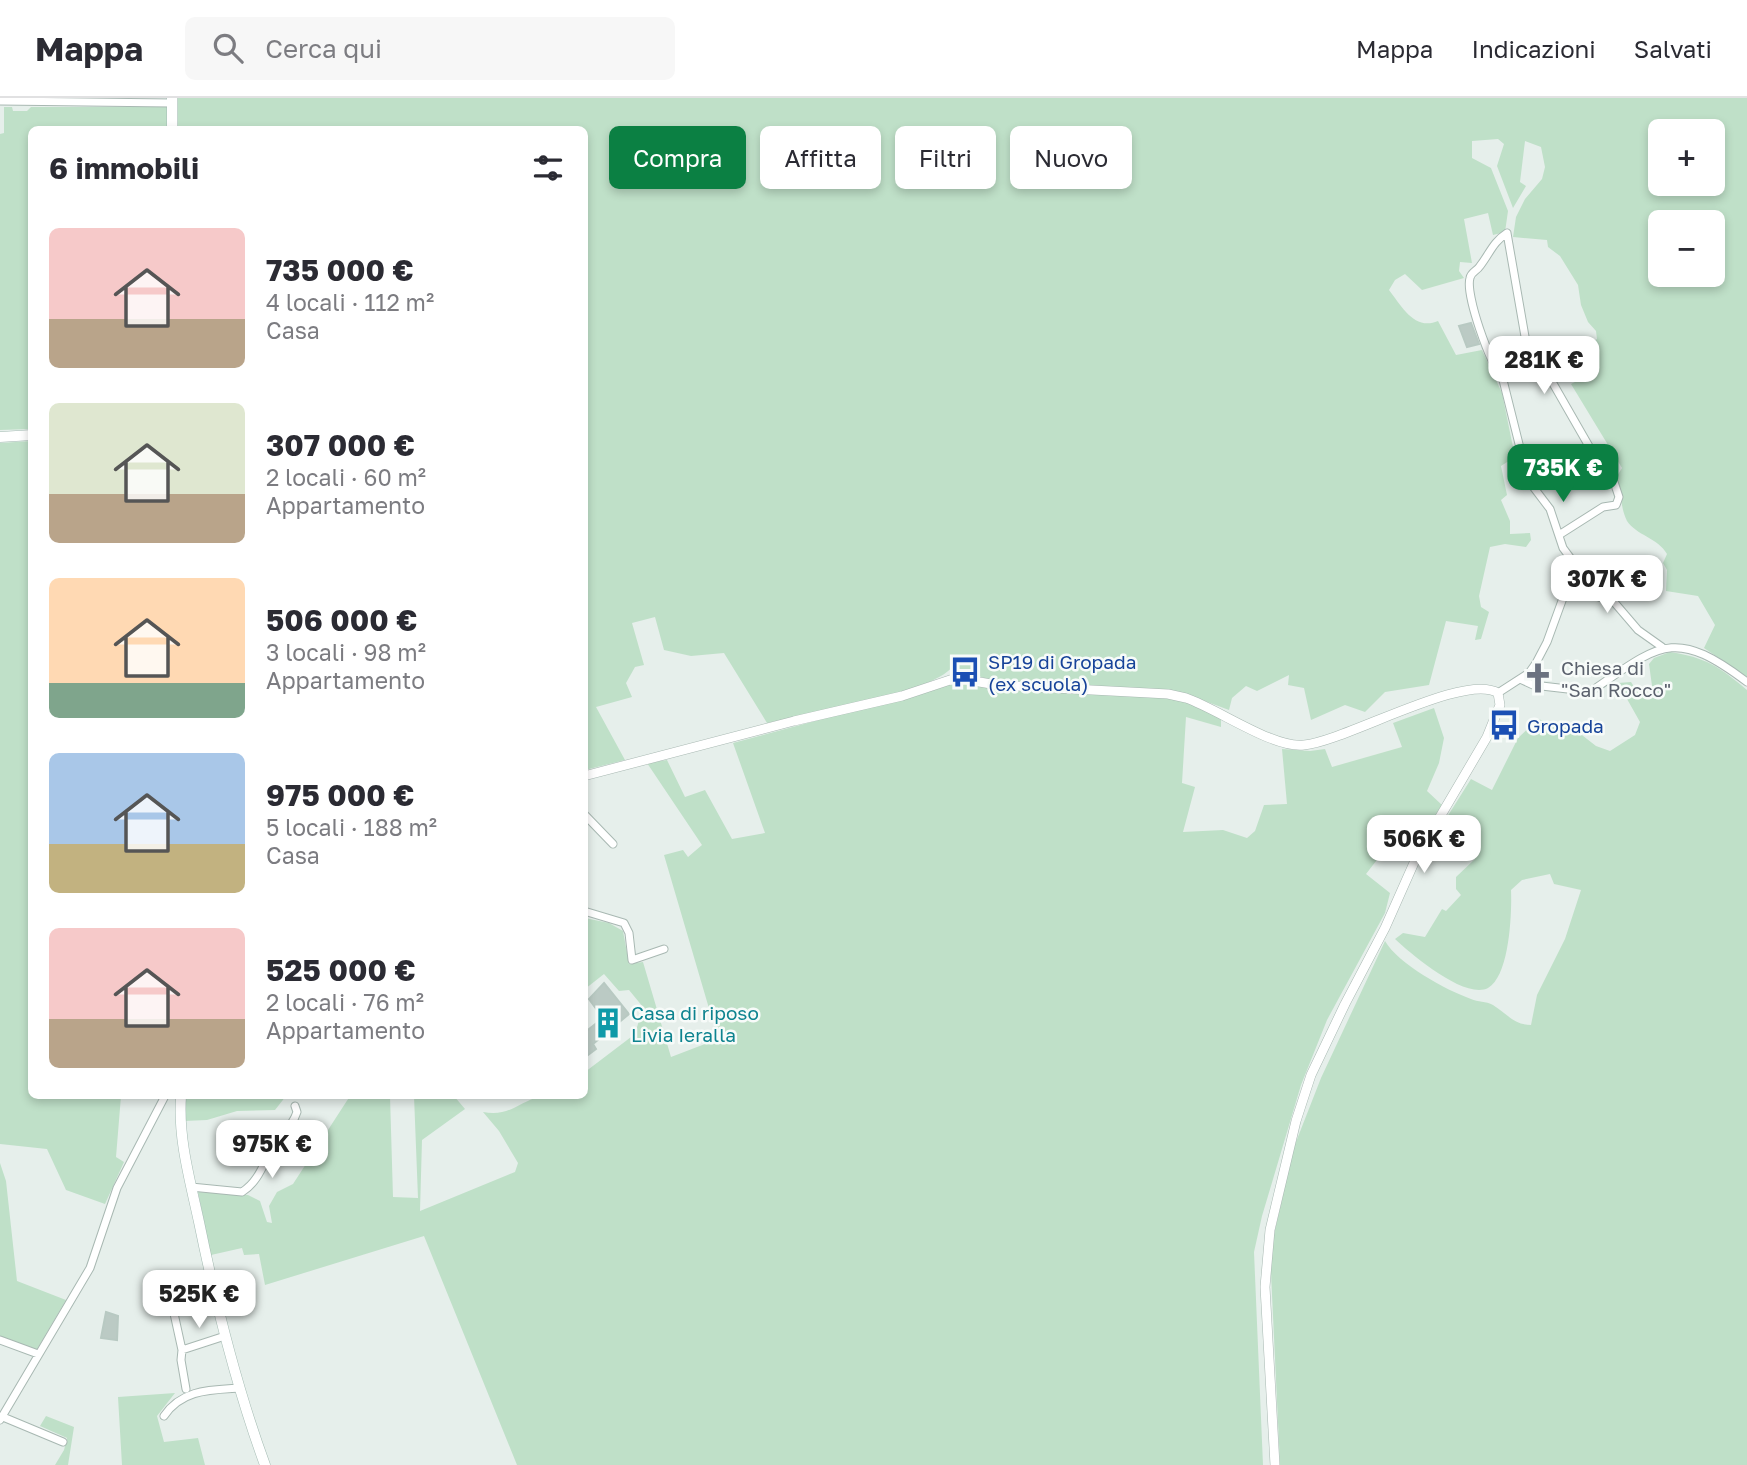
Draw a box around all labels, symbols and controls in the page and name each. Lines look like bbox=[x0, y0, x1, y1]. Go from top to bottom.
search box bbox=[185, 17, 675, 80]
text: Mappa bbox=[35, 29, 143, 68]
icon: search bbox=[209, 29, 247, 67]
text: Cerca qui bbox=[265, 33, 382, 64]
text: Mappa bbox=[1356, 34, 1433, 63]
text: Indicazioni bbox=[1471, 34, 1596, 63]
text: Salvati bbox=[1634, 34, 1712, 63]
map controls bbox=[1648, 119, 1725, 287]
button: + bbox=[1648, 119, 1725, 196]
chip: Compra bbox=[609, 126, 746, 189]
chip: Affitta bbox=[760, 126, 881, 189]
chip: Filtri bbox=[895, 126, 996, 189]
chip: Nuovo bbox=[1010, 126, 1132, 189]
icon: filters bbox=[529, 149, 567, 187]
text: 6 immobili bbox=[49, 150, 199, 186]
button: − bbox=[1648, 210, 1725, 287]
text: 735 000 € bbox=[266, 252, 414, 288]
icon: home bbox=[105, 256, 189, 340]
text: 4 locali · 112 m² bbox=[266, 288, 434, 316]
text: Casa bbox=[266, 316, 320, 344]
pin: 281K € bbox=[1487, 336, 1601, 396]
text: 281K € bbox=[1504, 345, 1584, 373]
text: 307 000 € bbox=[266, 427, 415, 463]
icon: home bbox=[105, 431, 189, 515]
pin: 735K € bbox=[1506, 444, 1620, 504]
text: 735K € bbox=[1523, 453, 1603, 481]
text: 2 locali · 60 m² bbox=[266, 463, 426, 491]
text: Appartamento bbox=[266, 491, 425, 519]
pin: 307K € bbox=[1550, 556, 1664, 615]
text: 307K € bbox=[1567, 564, 1647, 592]
text: 506 000 € bbox=[266, 602, 418, 638]
icon: home bbox=[105, 606, 189, 690]
text: 3 locali · 98 m² bbox=[266, 638, 426, 666]
place label: SP19 di Gropada (ex scuola) bbox=[988, 650, 1136, 695]
bus stop icon: SP19 di Gropada (ex scuola) bbox=[948, 655, 982, 689]
place label: Chiesa di "San Rocco" bbox=[1561, 656, 1671, 701]
church icon: Chiesa di "San Rocco" bbox=[1521, 661, 1555, 695]
text: Appartamento bbox=[266, 666, 425, 694]
bus stop icon: Gropada bbox=[1487, 708, 1521, 742]
place label: Gropada bbox=[1527, 714, 1604, 737]
text: 975 000 € bbox=[266, 777, 414, 813]
icon: home bbox=[105, 781, 189, 865]
text: 5 locali · 188 m² bbox=[266, 813, 437, 841]
pin: 506K € bbox=[1367, 816, 1481, 875]
text: 506K € bbox=[1383, 824, 1465, 852]
text: Casa bbox=[266, 841, 320, 869]
text: 525 000 € bbox=[266, 952, 416, 988]
icon: home bbox=[105, 956, 189, 1040]
text: 2 locali · 76 m² bbox=[266, 988, 424, 1016]
place label: Casa di riposo Livia Ieralla bbox=[631, 1001, 759, 1046]
building icon: Casa di riposo Livia Ieralla bbox=[591, 1006, 625, 1040]
text: Appartamento bbox=[266, 1016, 425, 1044]
pin: 975K € bbox=[215, 1121, 329, 1180]
text: 975K € bbox=[232, 1129, 312, 1157]
pin: 525K € bbox=[142, 1270, 256, 1330]
text: 525K € bbox=[159, 1279, 239, 1307]

